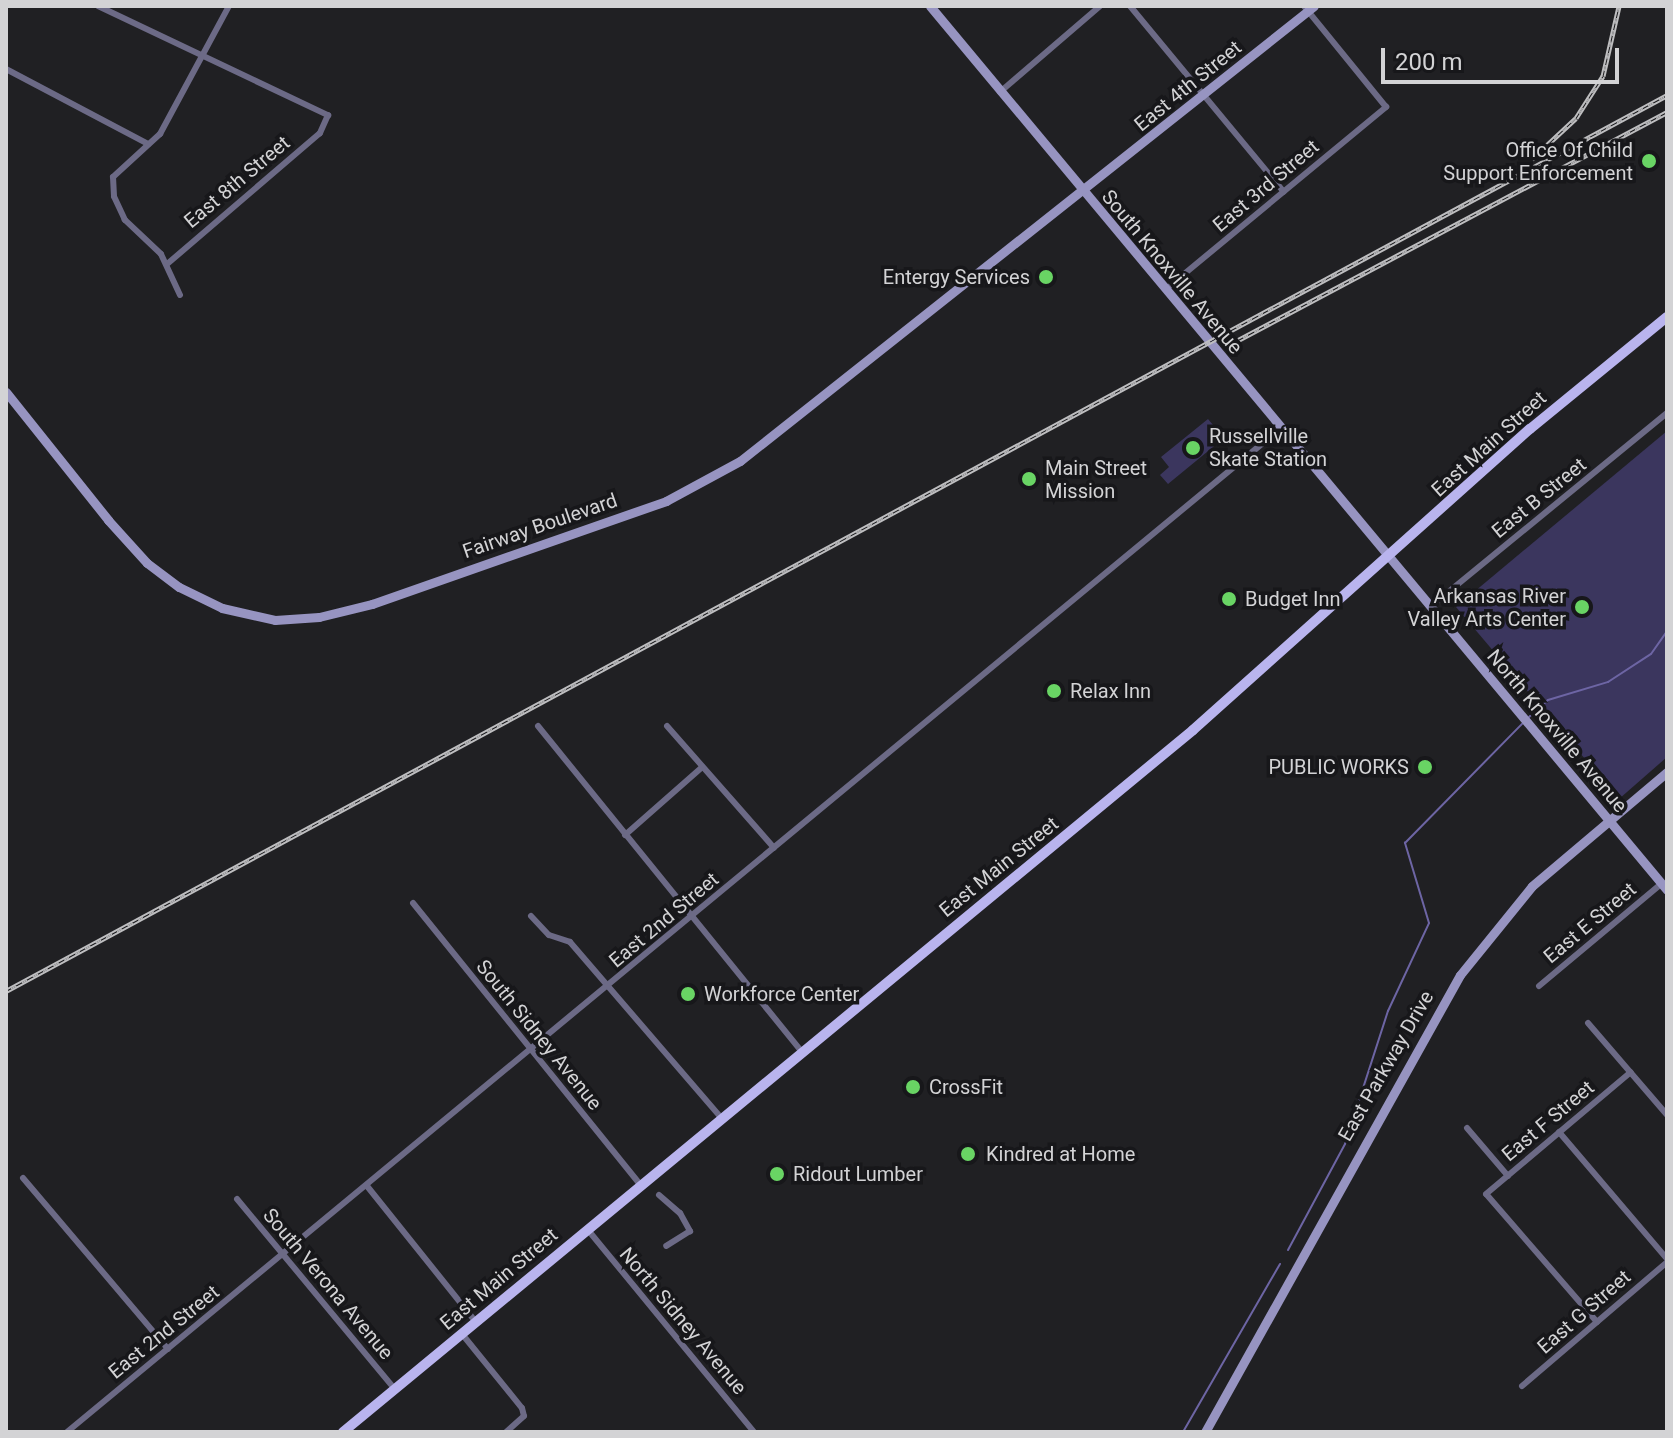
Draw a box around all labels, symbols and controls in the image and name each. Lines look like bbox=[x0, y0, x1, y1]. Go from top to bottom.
scale bar bbox=[1385, 32, 1623, 82]
street label: East 4th Street bbox=[1130, 36, 1246, 136]
text: 200 m bbox=[1395, 48, 1462, 76]
street label: East 8th Street bbox=[179, 131, 295, 233]
street label: East 3rd Street bbox=[1208, 135, 1324, 237]
place label: Office Of Child Support Enforcement bbox=[1443, 138, 1633, 185]
marker: Office Of Child Support Enforcement bbox=[1640, 152, 1658, 170]
street label: South Knoxville Avenue bbox=[1096, 185, 1248, 359]
place label: Entergy Services bbox=[883, 265, 1030, 289]
marker: Entergy Services bbox=[1037, 268, 1055, 286]
street label: East Main Street bbox=[1427, 386, 1551, 502]
place label: Russellville Skate Station bbox=[1209, 424, 1327, 471]
marker: Russellville Skate Station bbox=[1184, 439, 1202, 457]
street label: East B Street bbox=[1487, 453, 1591, 543]
place label: Main Street Mission bbox=[1045, 456, 1147, 503]
marker: Main Street Mission bbox=[1020, 470, 1038, 488]
street label: Fairway Boulevard bbox=[459, 488, 621, 564]
place label: Arkansas River Valley Arts Center bbox=[1407, 584, 1566, 631]
place label: Budget Inn bbox=[1245, 587, 1341, 611]
marker: Budget Inn bbox=[1220, 590, 1238, 608]
marker: Arkansas River Valley Arts Center bbox=[1573, 598, 1591, 616]
street label: North Knoxville Avenue bbox=[1482, 645, 1632, 817]
place label: Relax Inn bbox=[1070, 679, 1151, 703]
marker: Relax Inn bbox=[1045, 682, 1063, 700]
place label: PUBLIC WORKS bbox=[1269, 755, 1409, 779]
marker: PUBLIC WORKS bbox=[1416, 758, 1434, 776]
street label: East Main Street bbox=[935, 812, 1063, 922]
street label: East 2nd Street bbox=[604, 867, 724, 973]
street label: East E Street bbox=[1539, 877, 1641, 969]
street label: South Sidney Avenue bbox=[471, 955, 607, 1115]
place label: Workforce Center bbox=[704, 982, 859, 1006]
marker: Workforce Center bbox=[679, 985, 697, 1003]
street label: East Parkway Drive bbox=[1333, 987, 1439, 1145]
place label: CrossFit bbox=[929, 1075, 1003, 1099]
street label: East F Street bbox=[1497, 1076, 1599, 1166]
marker: CrossFit bbox=[904, 1078, 922, 1096]
place label: Kindred at Home bbox=[986, 1142, 1135, 1166]
marker: Kindred at Home bbox=[957, 1143, 979, 1165]
place label: Ridout Lumber bbox=[793, 1162, 923, 1186]
marker: Ridout Lumber bbox=[768, 1165, 786, 1183]
street label: South Verona Avenue bbox=[258, 1204, 398, 1364]
street label: East Main Street bbox=[435, 1223, 563, 1335]
street label: North Sidney Avenue bbox=[614, 1242, 752, 1400]
street label: East G Street bbox=[1533, 1265, 1635, 1359]
street label: East 2nd Street bbox=[104, 1280, 224, 1384]

